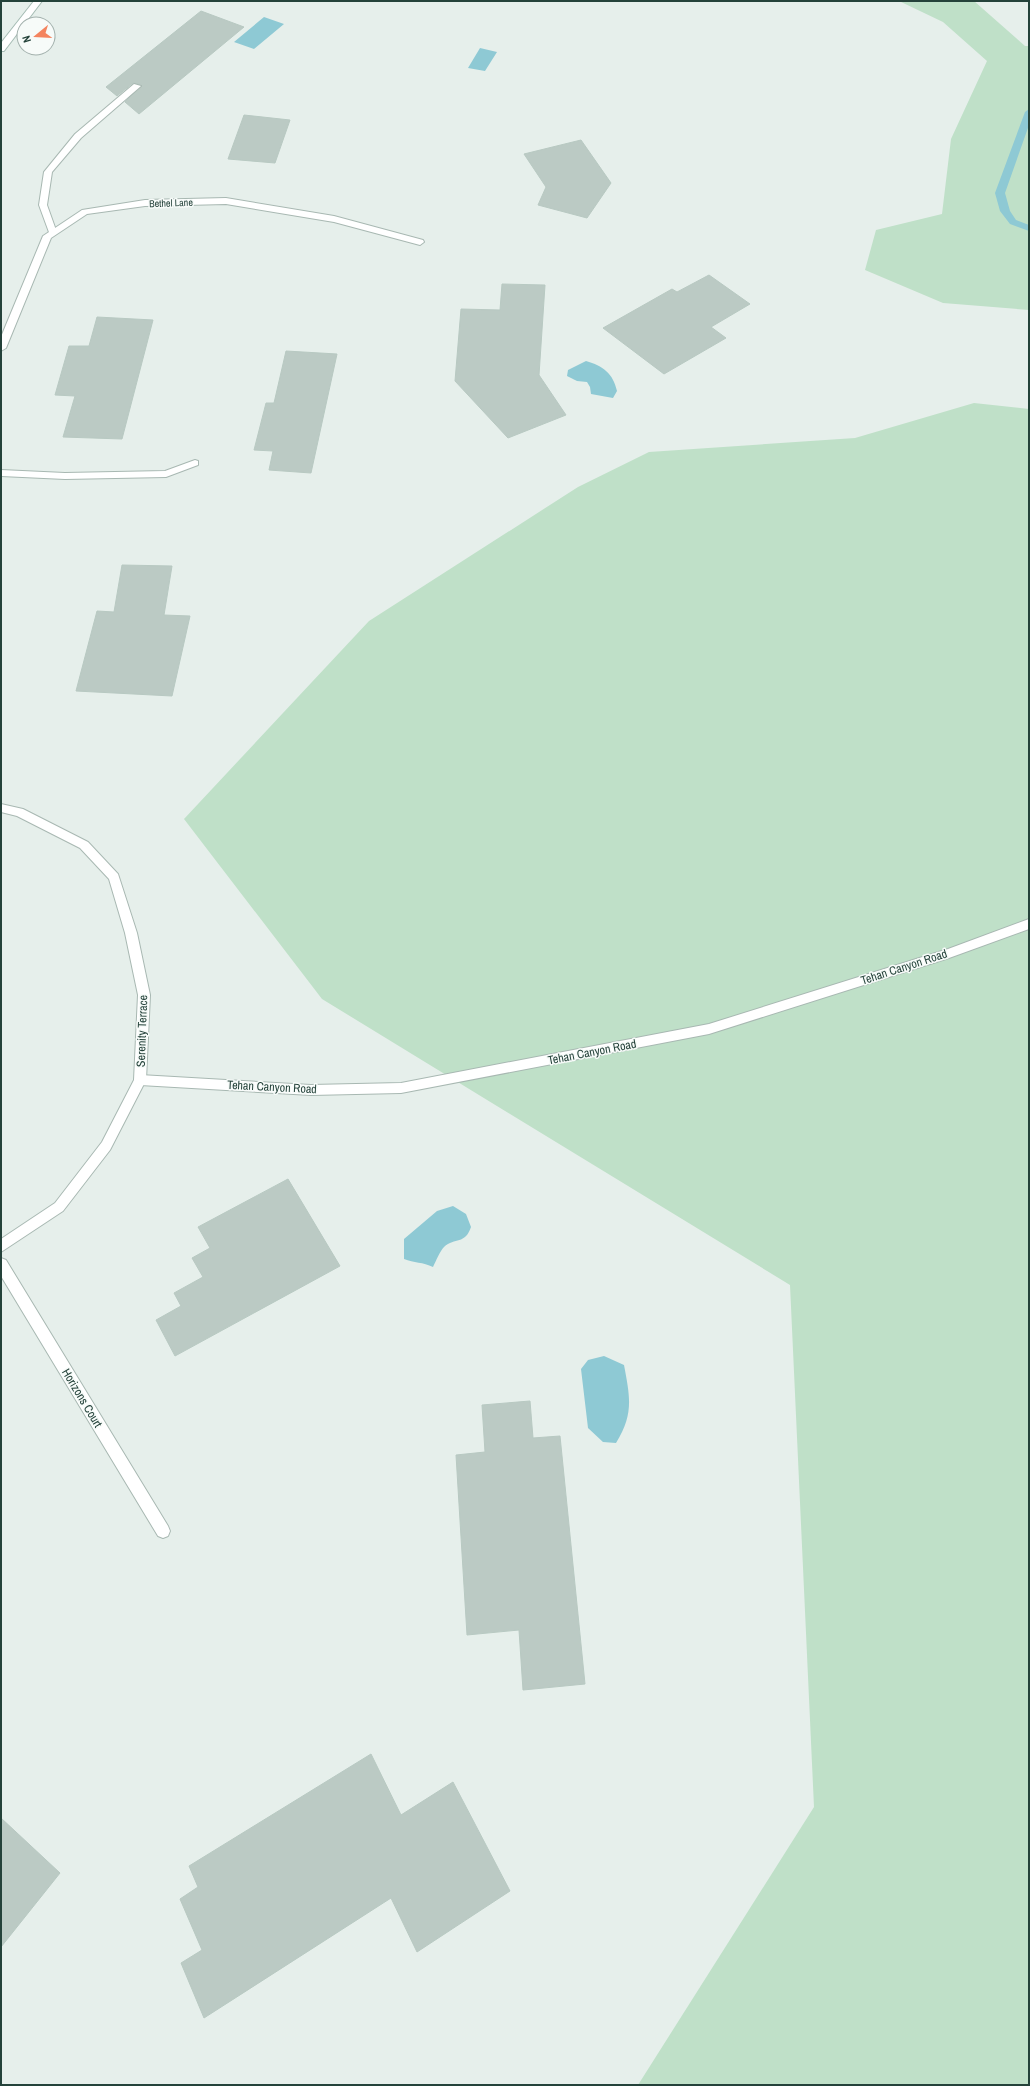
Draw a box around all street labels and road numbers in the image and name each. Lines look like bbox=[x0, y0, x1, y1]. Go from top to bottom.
street label: Bethel Lane bbox=[149, 196, 194, 210]
street label: Tehan Canyon Road bbox=[859, 946, 949, 988]
street label: Serenity Terrace bbox=[133, 995, 151, 1067]
street label: Tehan Canyon Road bbox=[546, 1036, 638, 1068]
street label: Tehan Canyon Road bbox=[227, 1077, 317, 1097]
street label: Horizons Court bbox=[58, 1366, 106, 1431]

